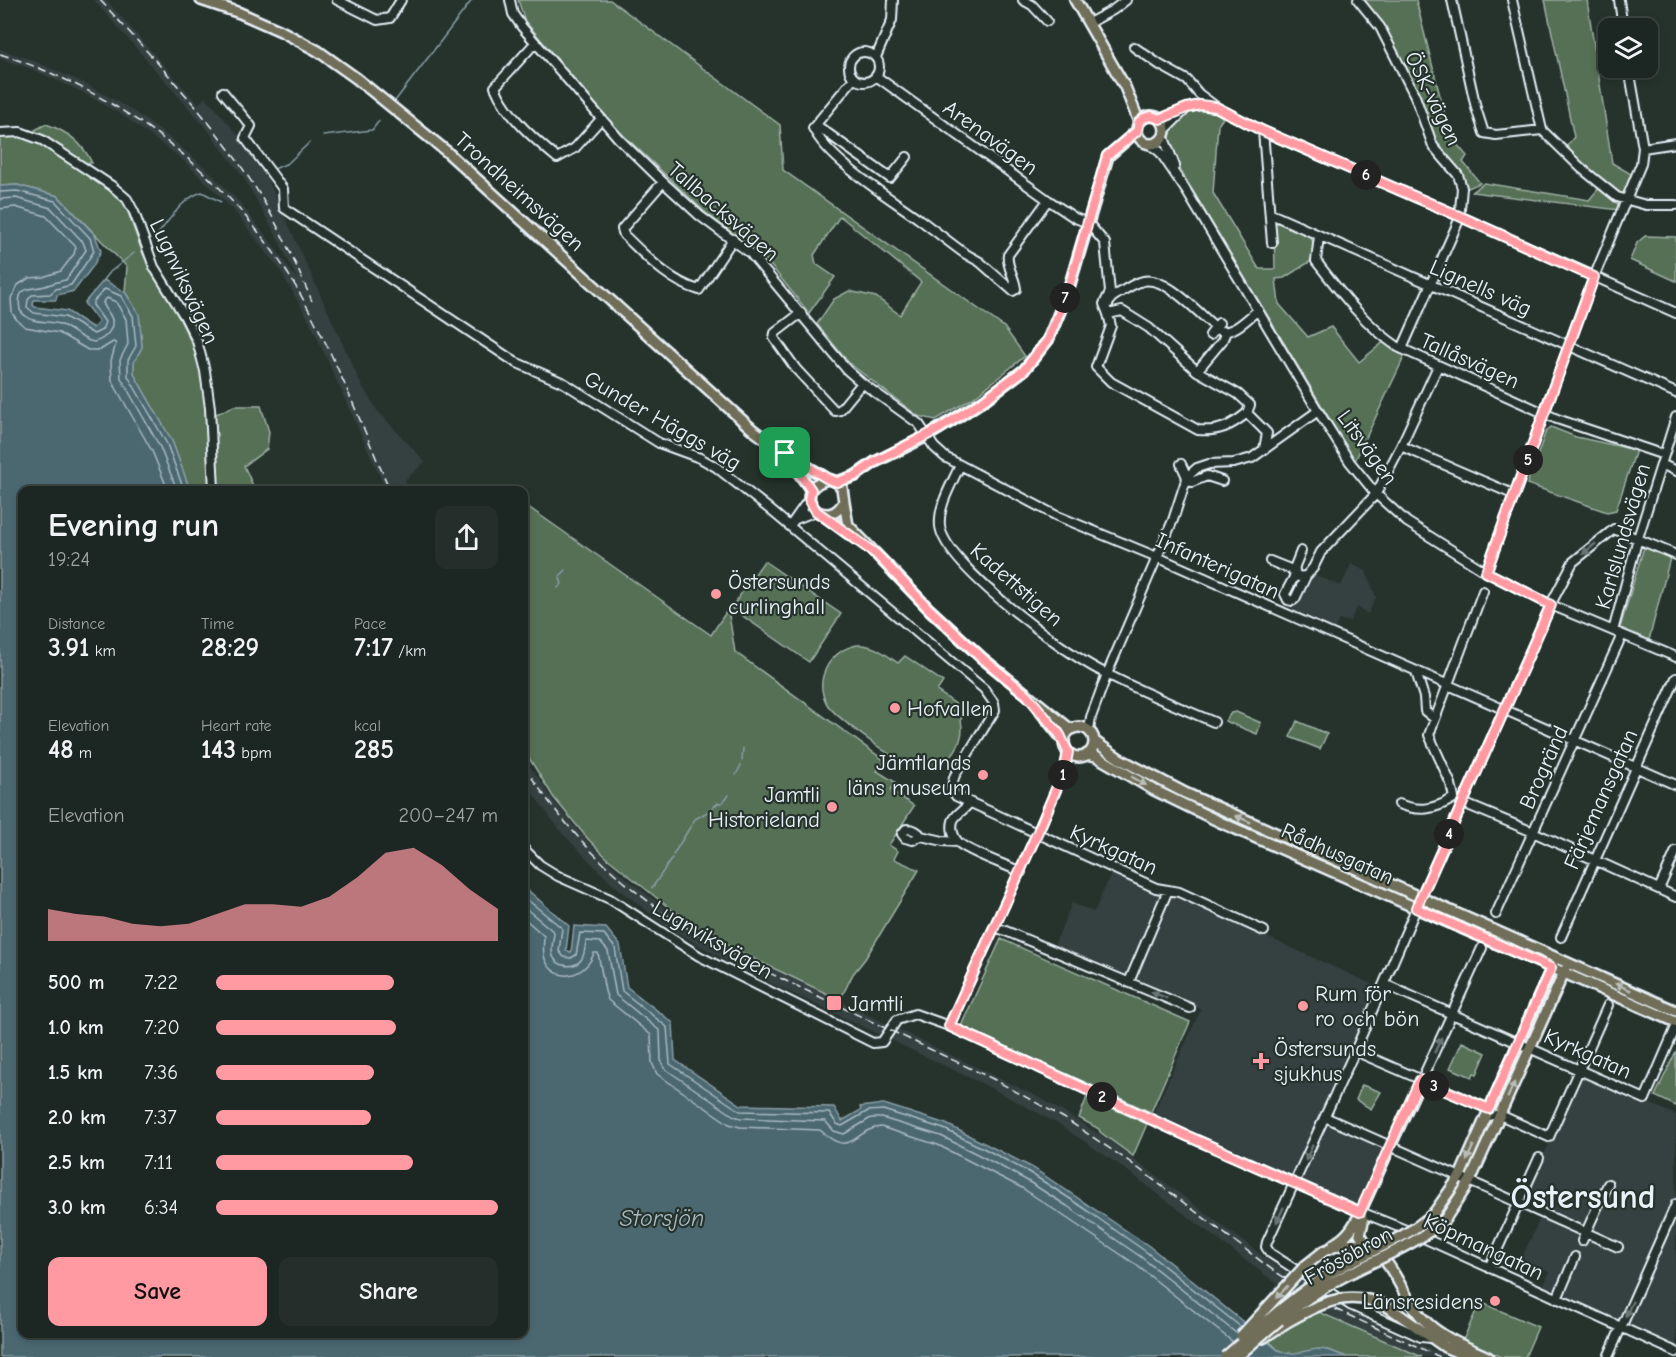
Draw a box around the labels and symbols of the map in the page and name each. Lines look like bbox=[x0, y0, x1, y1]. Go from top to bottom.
street label: ÖSK-vägen bbox=[1399, 47, 1467, 150]
street label: Arenavägen bbox=[938, 95, 1043, 181]
street label: Trondheimsvägen bbox=[449, 127, 589, 257]
street label: Tallbacksvägen bbox=[662, 156, 784, 267]
pin: 6 bbox=[1351, 160, 1381, 190]
street label: Lugnviksvägen bbox=[144, 215, 224, 348]
street label: Lignells väg bbox=[1426, 254, 1536, 322]
pin: 7 bbox=[1050, 283, 1080, 313]
street label: Tallåsvägen bbox=[1416, 328, 1523, 394]
street label: Gunder Häggs väg bbox=[579, 365, 746, 476]
street label: Litsvägen bbox=[1331, 405, 1403, 490]
pin bbox=[759, 427, 810, 478]
pin: 5 bbox=[1513, 445, 1543, 475]
street label: Karlslundsvägen bbox=[1590, 460, 1656, 612]
street label: Infanterigatan bbox=[1152, 527, 1283, 605]
street label: Kadettstigen bbox=[965, 537, 1068, 632]
one-way arrow bbox=[1581, 543, 1597, 556]
place label: Östersunds curlinghall bbox=[728, 569, 830, 620]
marker: Östersunds curlinghall bbox=[709, 587, 723, 601]
place label: Hofvallen bbox=[907, 696, 994, 722]
marker: Hofvallen bbox=[888, 701, 902, 715]
street label: Brogränd bbox=[1514, 722, 1574, 813]
street label: Färjemansgatan bbox=[1558, 725, 1643, 874]
place label: Jämtlands läns museum bbox=[847, 750, 971, 801]
pin: 1 bbox=[1048, 760, 1078, 790]
marker: Jämtlands läns museum bbox=[976, 768, 990, 782]
one-way arrow bbox=[1131, 776, 1147, 787]
place label: Jamtli Historieland bbox=[708, 782, 820, 833]
marker: Jamtli Historieland bbox=[825, 800, 839, 814]
one-way arrow bbox=[1233, 814, 1251, 824]
street label: Rådhusgatan bbox=[1277, 818, 1398, 890]
street label: Kyrkgatan bbox=[1066, 819, 1161, 881]
pin: 4 bbox=[1434, 819, 1464, 849]
street label: Lugnviksvägen bbox=[648, 895, 777, 985]
place label: Rum för ro och bön bbox=[1315, 981, 1419, 1032]
one-way arrow bbox=[1614, 983, 1631, 992]
one-way arrow bbox=[1150, 990, 1168, 1000]
place label: Jamtli bbox=[848, 991, 904, 1017]
marker: Jamtli bbox=[825, 994, 843, 1012]
marker: Rum för ro och bön bbox=[1296, 999, 1310, 1013]
street label: Kyrkgatan bbox=[1540, 1023, 1635, 1085]
one-way arrow bbox=[1433, 1035, 1443, 1053]
place label: Östersunds sjukhus bbox=[1274, 1036, 1376, 1087]
marker: Östersunds sjukhus bbox=[1252, 1052, 1270, 1070]
pin: 3 bbox=[1419, 1071, 1449, 1101]
one-way arrow bbox=[1506, 1080, 1516, 1098]
pin: 2 bbox=[1087, 1082, 1117, 1112]
one-way arrow bbox=[1304, 1144, 1313, 1161]
one-way arrow bbox=[1465, 1145, 1474, 1162]
district label: Östersund bbox=[1510, 1177, 1656, 1217]
water label: Storsjön bbox=[620, 1204, 704, 1232]
one-way arrow bbox=[1275, 1206, 1285, 1224]
street label: Köpmangatan bbox=[1419, 1208, 1548, 1286]
street label: Frösöbron bbox=[1300, 1221, 1397, 1291]
one-way arrow bbox=[1276, 1284, 1289, 1299]
place label: Länsresidens bbox=[1362, 1289, 1483, 1315]
marker: Länsresidens bbox=[1488, 1294, 1502, 1308]
one-way arrow bbox=[1624, 1301, 1634, 1319]

